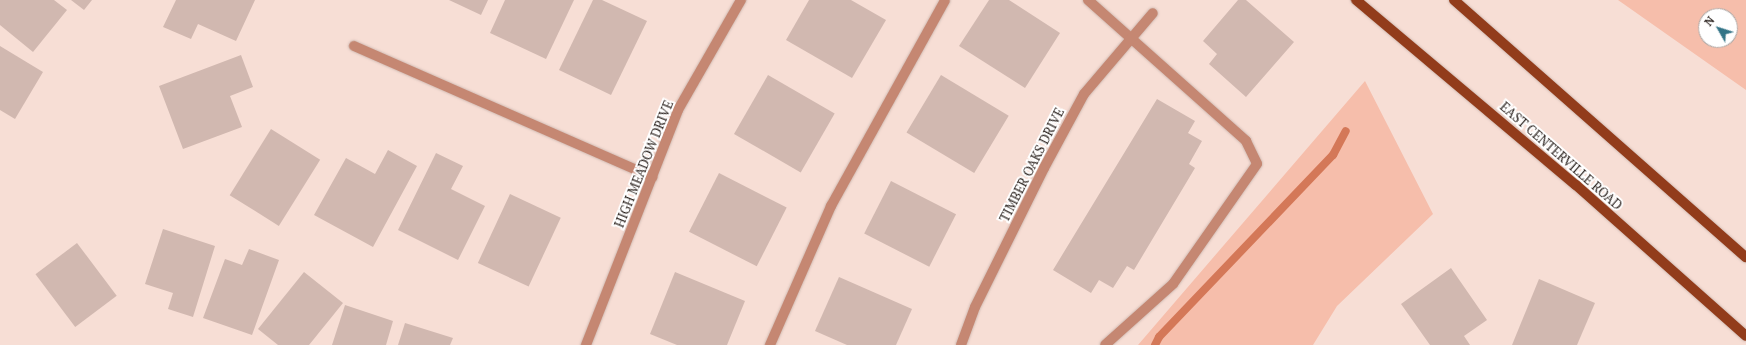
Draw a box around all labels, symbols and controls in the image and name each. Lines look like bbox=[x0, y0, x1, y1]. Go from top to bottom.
north arrow bbox=[1698, 8, 1738, 48]
text: N bbox=[1701, 13, 1718, 29]
street label: HIGH MEADOW DRIVE bbox=[611, 98, 677, 230]
street label: EAST CENTERVILLE ROAD bbox=[1497, 99, 1625, 213]
street label: TIMBER OAKS DRIVE bbox=[997, 105, 1067, 225]

